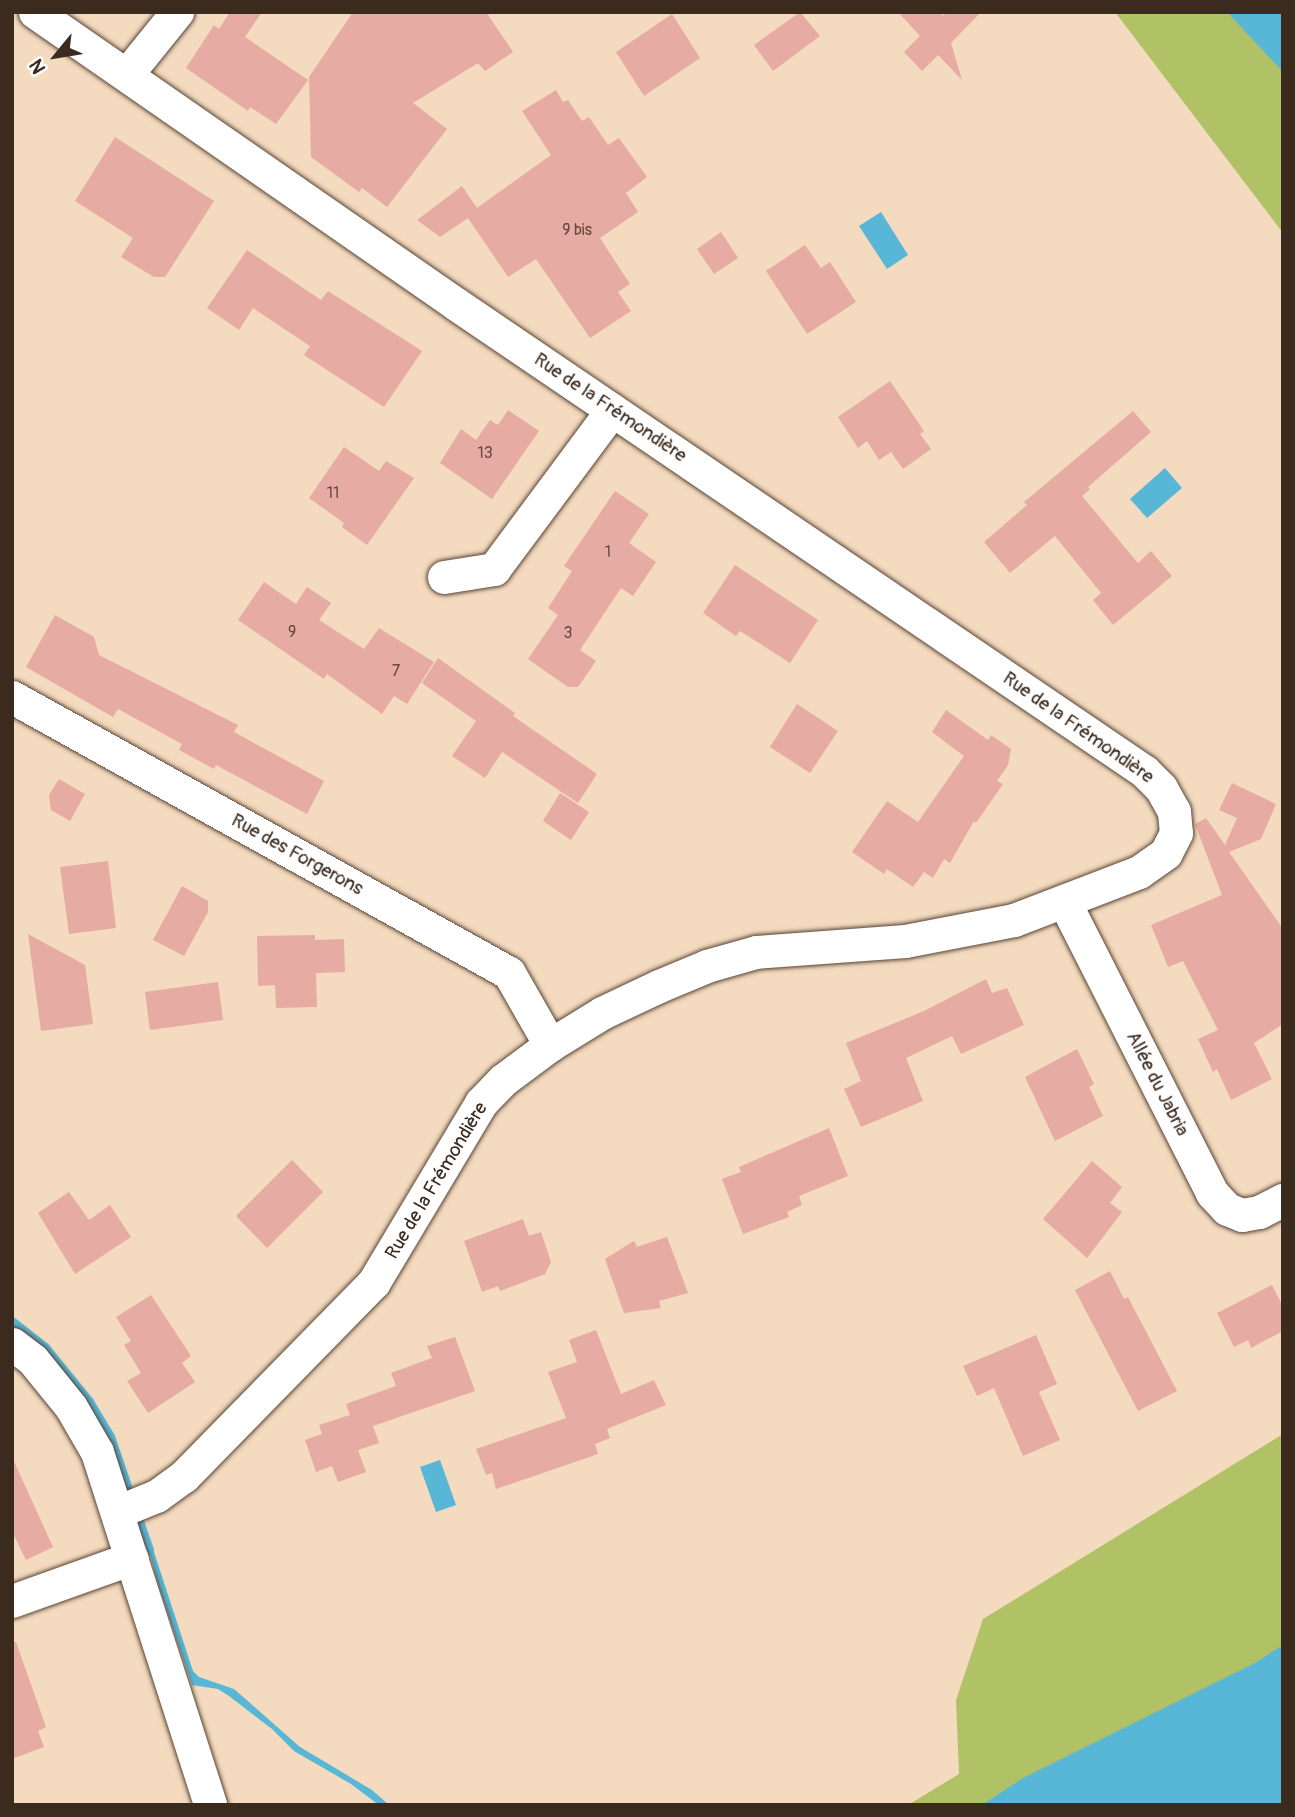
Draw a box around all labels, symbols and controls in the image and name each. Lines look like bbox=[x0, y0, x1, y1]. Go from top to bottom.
north arrow bbox=[21, 21, 91, 91]
text: N bbox=[24, 55, 51, 78]
house number: 9 bis bbox=[562, 220, 592, 240]
street label: Rue de la Frémondière bbox=[529, 348, 691, 468]
house number: 13 bbox=[477, 443, 493, 463]
house number: 11 bbox=[327, 483, 339, 503]
house number: 1 bbox=[605, 542, 611, 562]
house number: 9 bbox=[288, 622, 296, 642]
house number: 3 bbox=[564, 623, 572, 643]
house number: 7 bbox=[392, 661, 400, 681]
street label: Rue de la Frémondière bbox=[998, 667, 1158, 789]
street label: Rue des Forgerons bbox=[227, 809, 367, 901]
street label: Allée du Jabria bbox=[1121, 1028, 1193, 1140]
street label: Rue de la Frémondière bbox=[381, 1098, 493, 1264]

